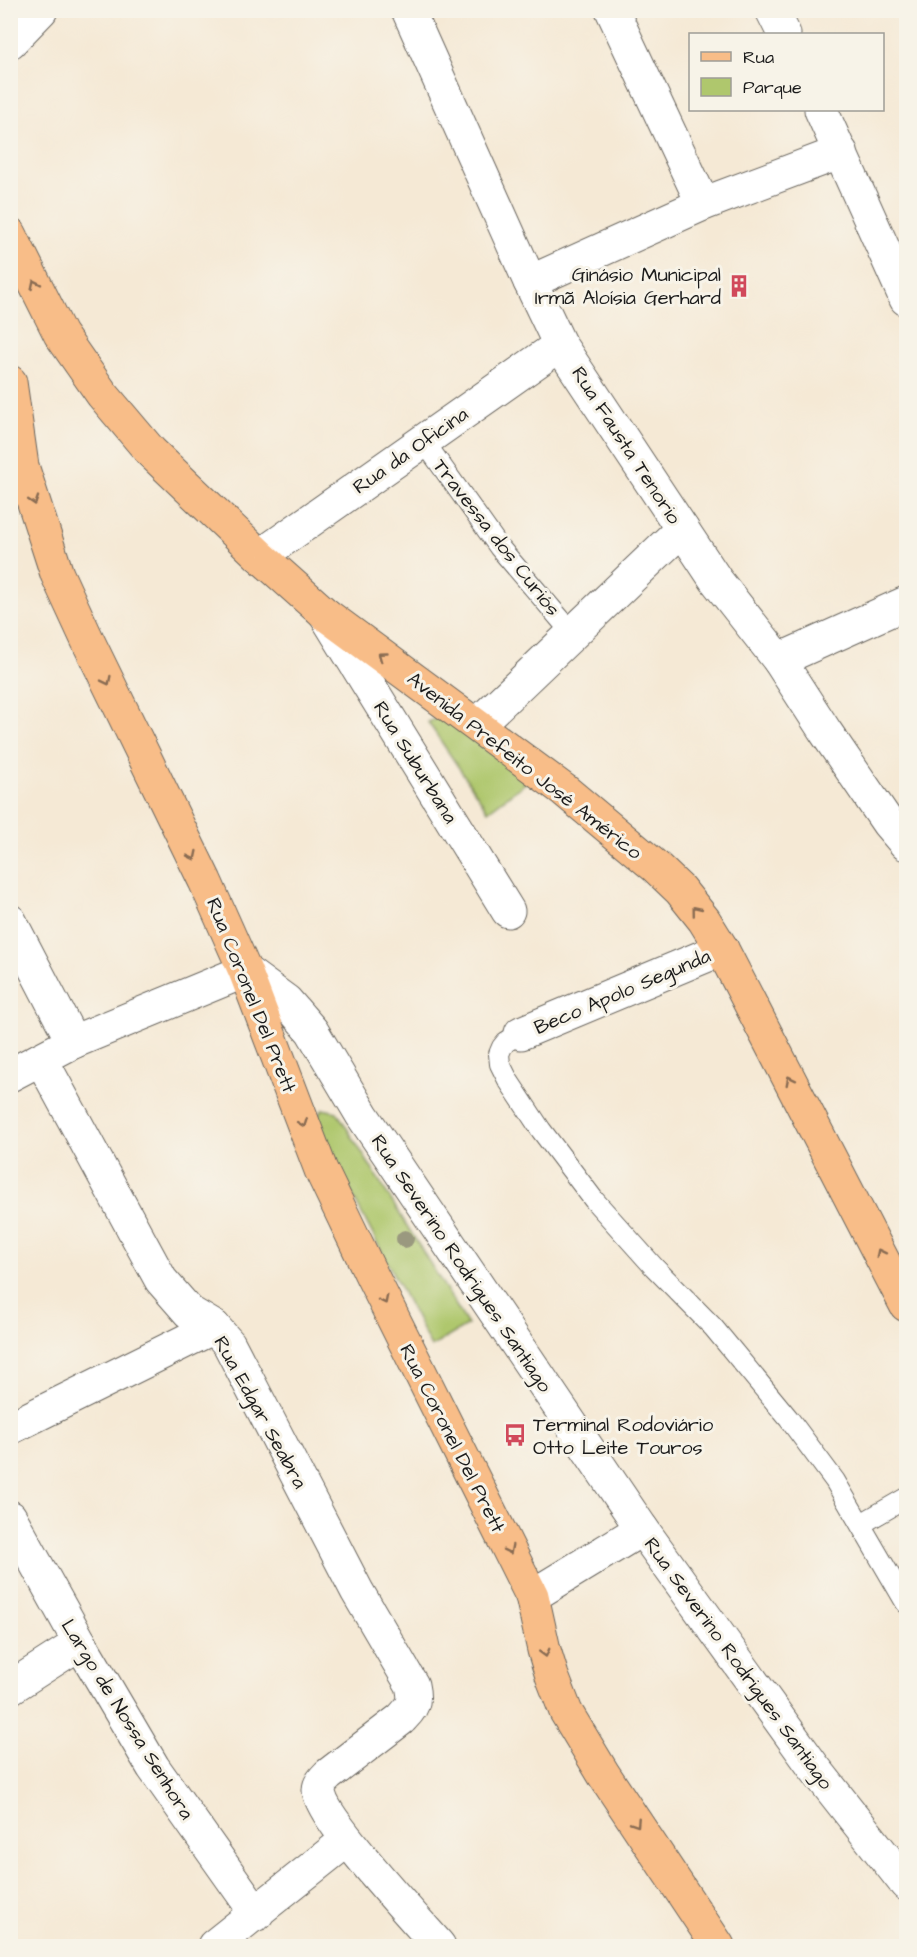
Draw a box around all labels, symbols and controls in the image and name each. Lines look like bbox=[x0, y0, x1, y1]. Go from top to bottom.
legend bbox=[689, 33, 884, 111]
text: Rua bbox=[743, 45, 774, 70]
text: Parque bbox=[743, 75, 802, 100]
place label: Ginásio Municipal Irmã Aloísia Gerhard bbox=[535, 261, 721, 312]
building icon: Ginásio Municipal Irmã Aloísia Gerhard bbox=[726, 273, 752, 299]
one-way arrow bbox=[31, 280, 42, 291]
street label: Rua Fausta Tenorio bbox=[565, 361, 688, 530]
street label: Rua da Oficina bbox=[347, 401, 474, 501]
street label: Travessa dos Curiós bbox=[426, 453, 566, 622]
one-way arrow bbox=[27, 495, 39, 506]
one-way arrow bbox=[377, 652, 388, 663]
street label: Avenida Prefeito José Américo bbox=[401, 665, 648, 866]
one-way arrow bbox=[100, 675, 112, 686]
street label: Rua Suburbana bbox=[366, 696, 464, 829]
one-way arrow bbox=[186, 850, 197, 861]
street label: Rua Coronel Del Prett bbox=[199, 894, 303, 1097]
one-way arrow bbox=[692, 905, 703, 916]
street label: Beco Apolo Segunda bbox=[530, 942, 715, 1043]
one-way arrow bbox=[786, 1076, 797, 1086]
one-way arrow bbox=[296, 1117, 309, 1128]
street label: Rua Severino Rodrigues Santiago bbox=[363, 1129, 558, 1399]
one-way arrow bbox=[875, 1248, 887, 1259]
one-way arrow bbox=[377, 1294, 389, 1305]
street label: Rua Edgar Seabra bbox=[206, 1331, 314, 1494]
street label: Rua Coronel Del Prett bbox=[392, 1339, 512, 1537]
place label: Terminal Rodoviário Otto Leite Touros bbox=[533, 1411, 713, 1462]
bus stop icon: Terminal Rodoviário Otto Leite Touros bbox=[502, 1422, 528, 1448]
street label: Rua Severino Rodrigues Santiago bbox=[636, 1532, 839, 1796]
one-way arrow bbox=[502, 1544, 513, 1555]
street label: Largo de Nossa Senhora bbox=[53, 1614, 200, 1826]
one-way arrow bbox=[538, 1647, 550, 1657]
one-way arrow bbox=[629, 1817, 640, 1828]

